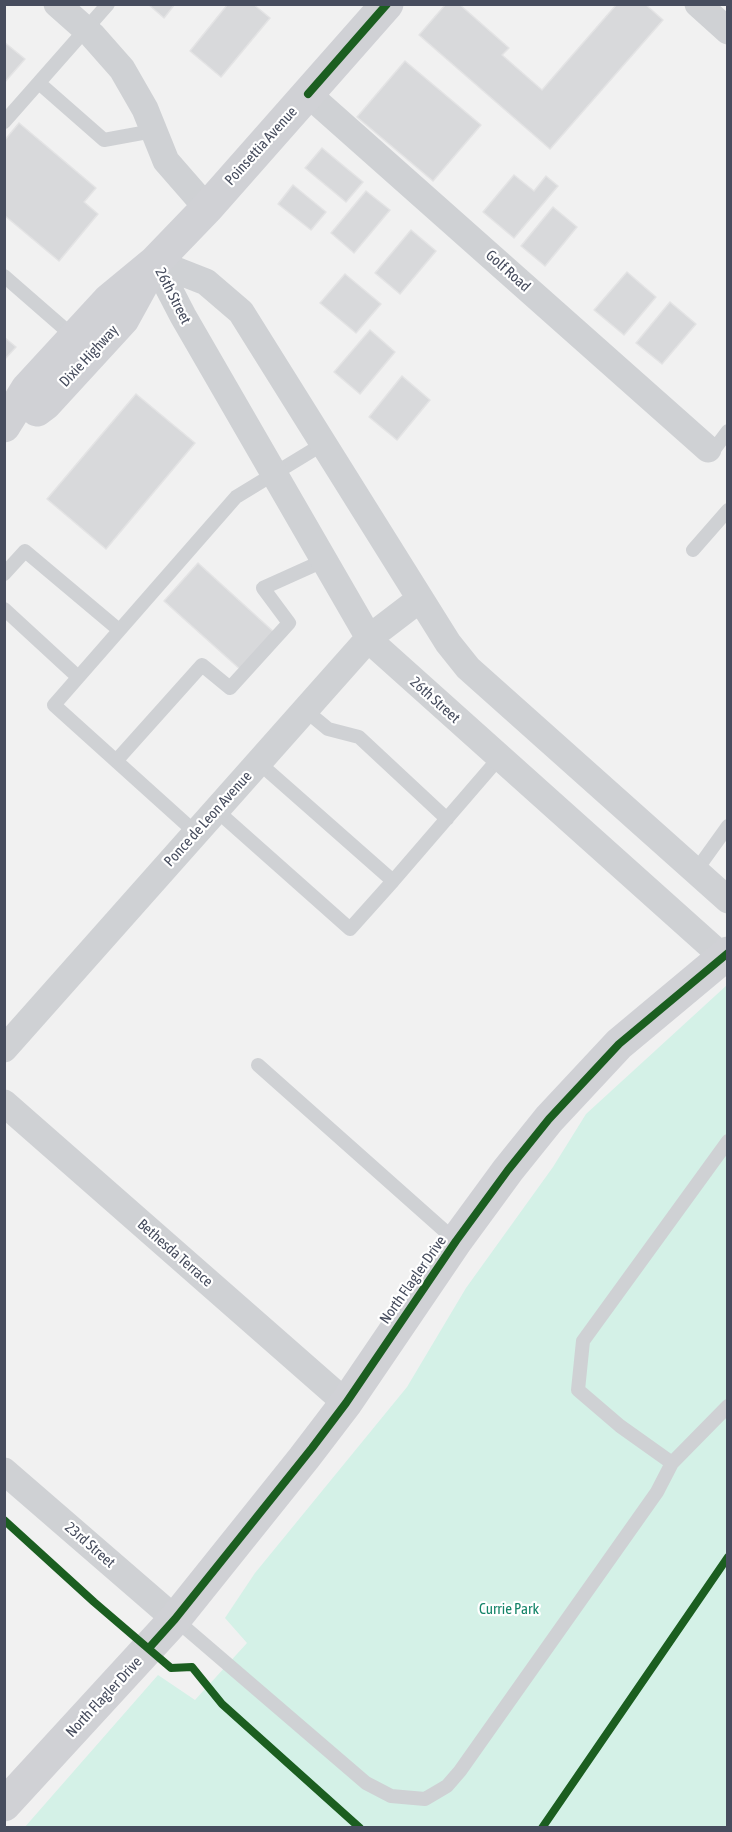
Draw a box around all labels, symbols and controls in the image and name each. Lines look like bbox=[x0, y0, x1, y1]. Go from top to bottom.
street label: Poinsettia Avenue bbox=[221, 103, 301, 189]
street label: Golf Road bbox=[482, 246, 534, 296]
street label: 26th Street bbox=[151, 265, 195, 327]
street label: Dixie Highway bbox=[56, 321, 122, 391]
street label: 26th Street bbox=[406, 673, 464, 727]
street label: Ponce de Leon Avenue bbox=[160, 768, 256, 870]
street label: Bethesda Terrace bbox=[134, 1215, 216, 1291]
street label: North Flagler Drive bbox=[376, 1232, 450, 1328]
street label: 23rd Street bbox=[61, 1518, 119, 1572]
park label: Currie Park bbox=[479, 1600, 539, 1618]
street label: North Flagler Drive bbox=[62, 1653, 146, 1741]

